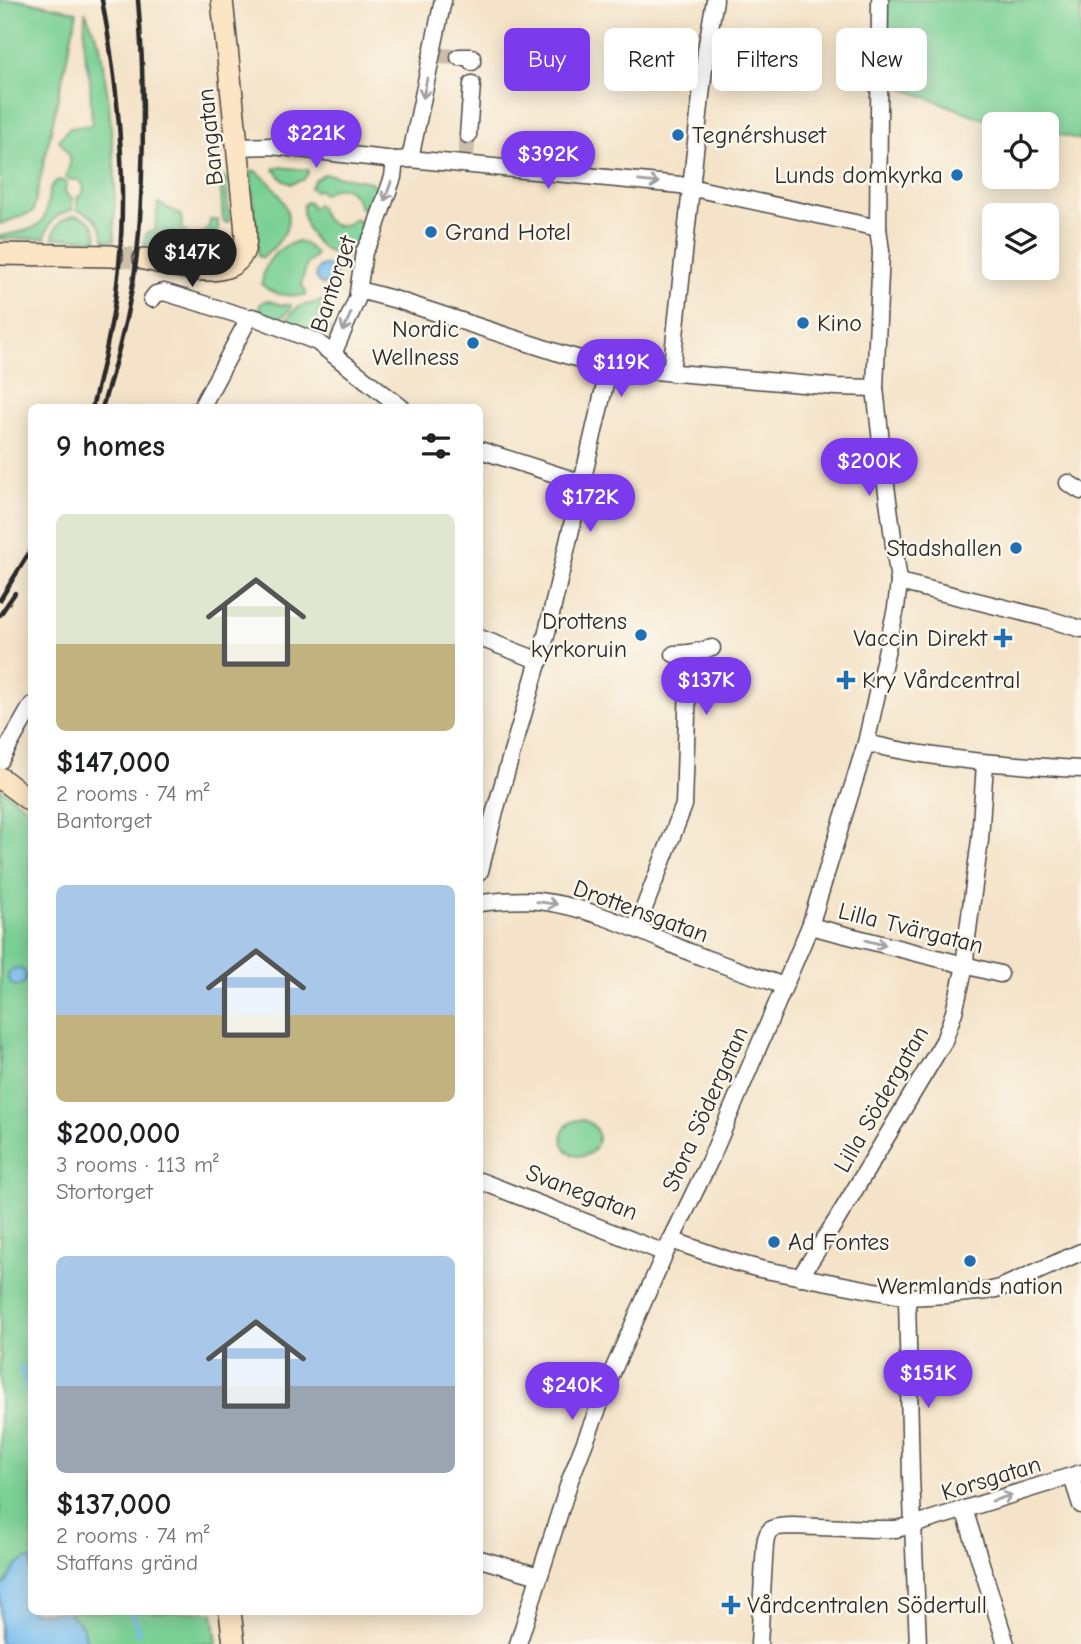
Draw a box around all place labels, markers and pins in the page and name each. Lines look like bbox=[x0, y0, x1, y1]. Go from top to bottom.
pin: $221K bbox=[267, 110, 365, 170]
place label: Tegnérshuset bbox=[692, 121, 827, 149]
marker: Tegnérshuset bbox=[670, 127, 686, 143]
pin: $392K bbox=[499, 132, 597, 191]
place label: Lunds domkyrka bbox=[774, 161, 943, 189]
marker: Lunds domkyrka bbox=[949, 167, 965, 183]
place label: Grand Hotel bbox=[445, 218, 571, 246]
marker: Grand Hotel bbox=[423, 224, 439, 240]
pin: $147K bbox=[143, 230, 241, 289]
place label: Kino bbox=[817, 309, 862, 337]
place label: Nordic Wellness bbox=[372, 315, 459, 371]
marker: Kino bbox=[795, 315, 811, 331]
marker: Nordic Wellness bbox=[465, 335, 481, 351]
pin: $119K bbox=[572, 340, 670, 399]
pin: $200K bbox=[820, 438, 918, 498]
pin: $172K bbox=[541, 475, 639, 534]
place label: Stadshallen bbox=[886, 534, 1002, 562]
marker: Stadshallen bbox=[1008, 540, 1024, 556]
place label: Drottens kyrkoruin bbox=[531, 607, 627, 663]
place label: Vaccin Direkt bbox=[853, 624, 988, 652]
marker: Drottens kyrkoruin bbox=[633, 627, 649, 643]
marker: Vaccin Direkt bbox=[993, 628, 1013, 648]
pin: $137K bbox=[657, 658, 755, 717]
place label: Kry Vårdcentral bbox=[862, 666, 1020, 694]
marker: Kry Vårdcentral bbox=[836, 670, 856, 690]
place label: Ad Fontes bbox=[788, 1228, 889, 1256]
marker: Ad Fontes bbox=[766, 1234, 782, 1250]
marker: Wermlands nation bbox=[962, 1253, 978, 1269]
place label: Wermlands nation bbox=[877, 1272, 1063, 1300]
pin: $151K bbox=[879, 1350, 977, 1410]
pin: $240K bbox=[523, 1362, 621, 1422]
place label: Vårdcentralen Södertull bbox=[747, 1591, 987, 1619]
marker: Vårdcentralen Södertull bbox=[721, 1595, 741, 1615]

